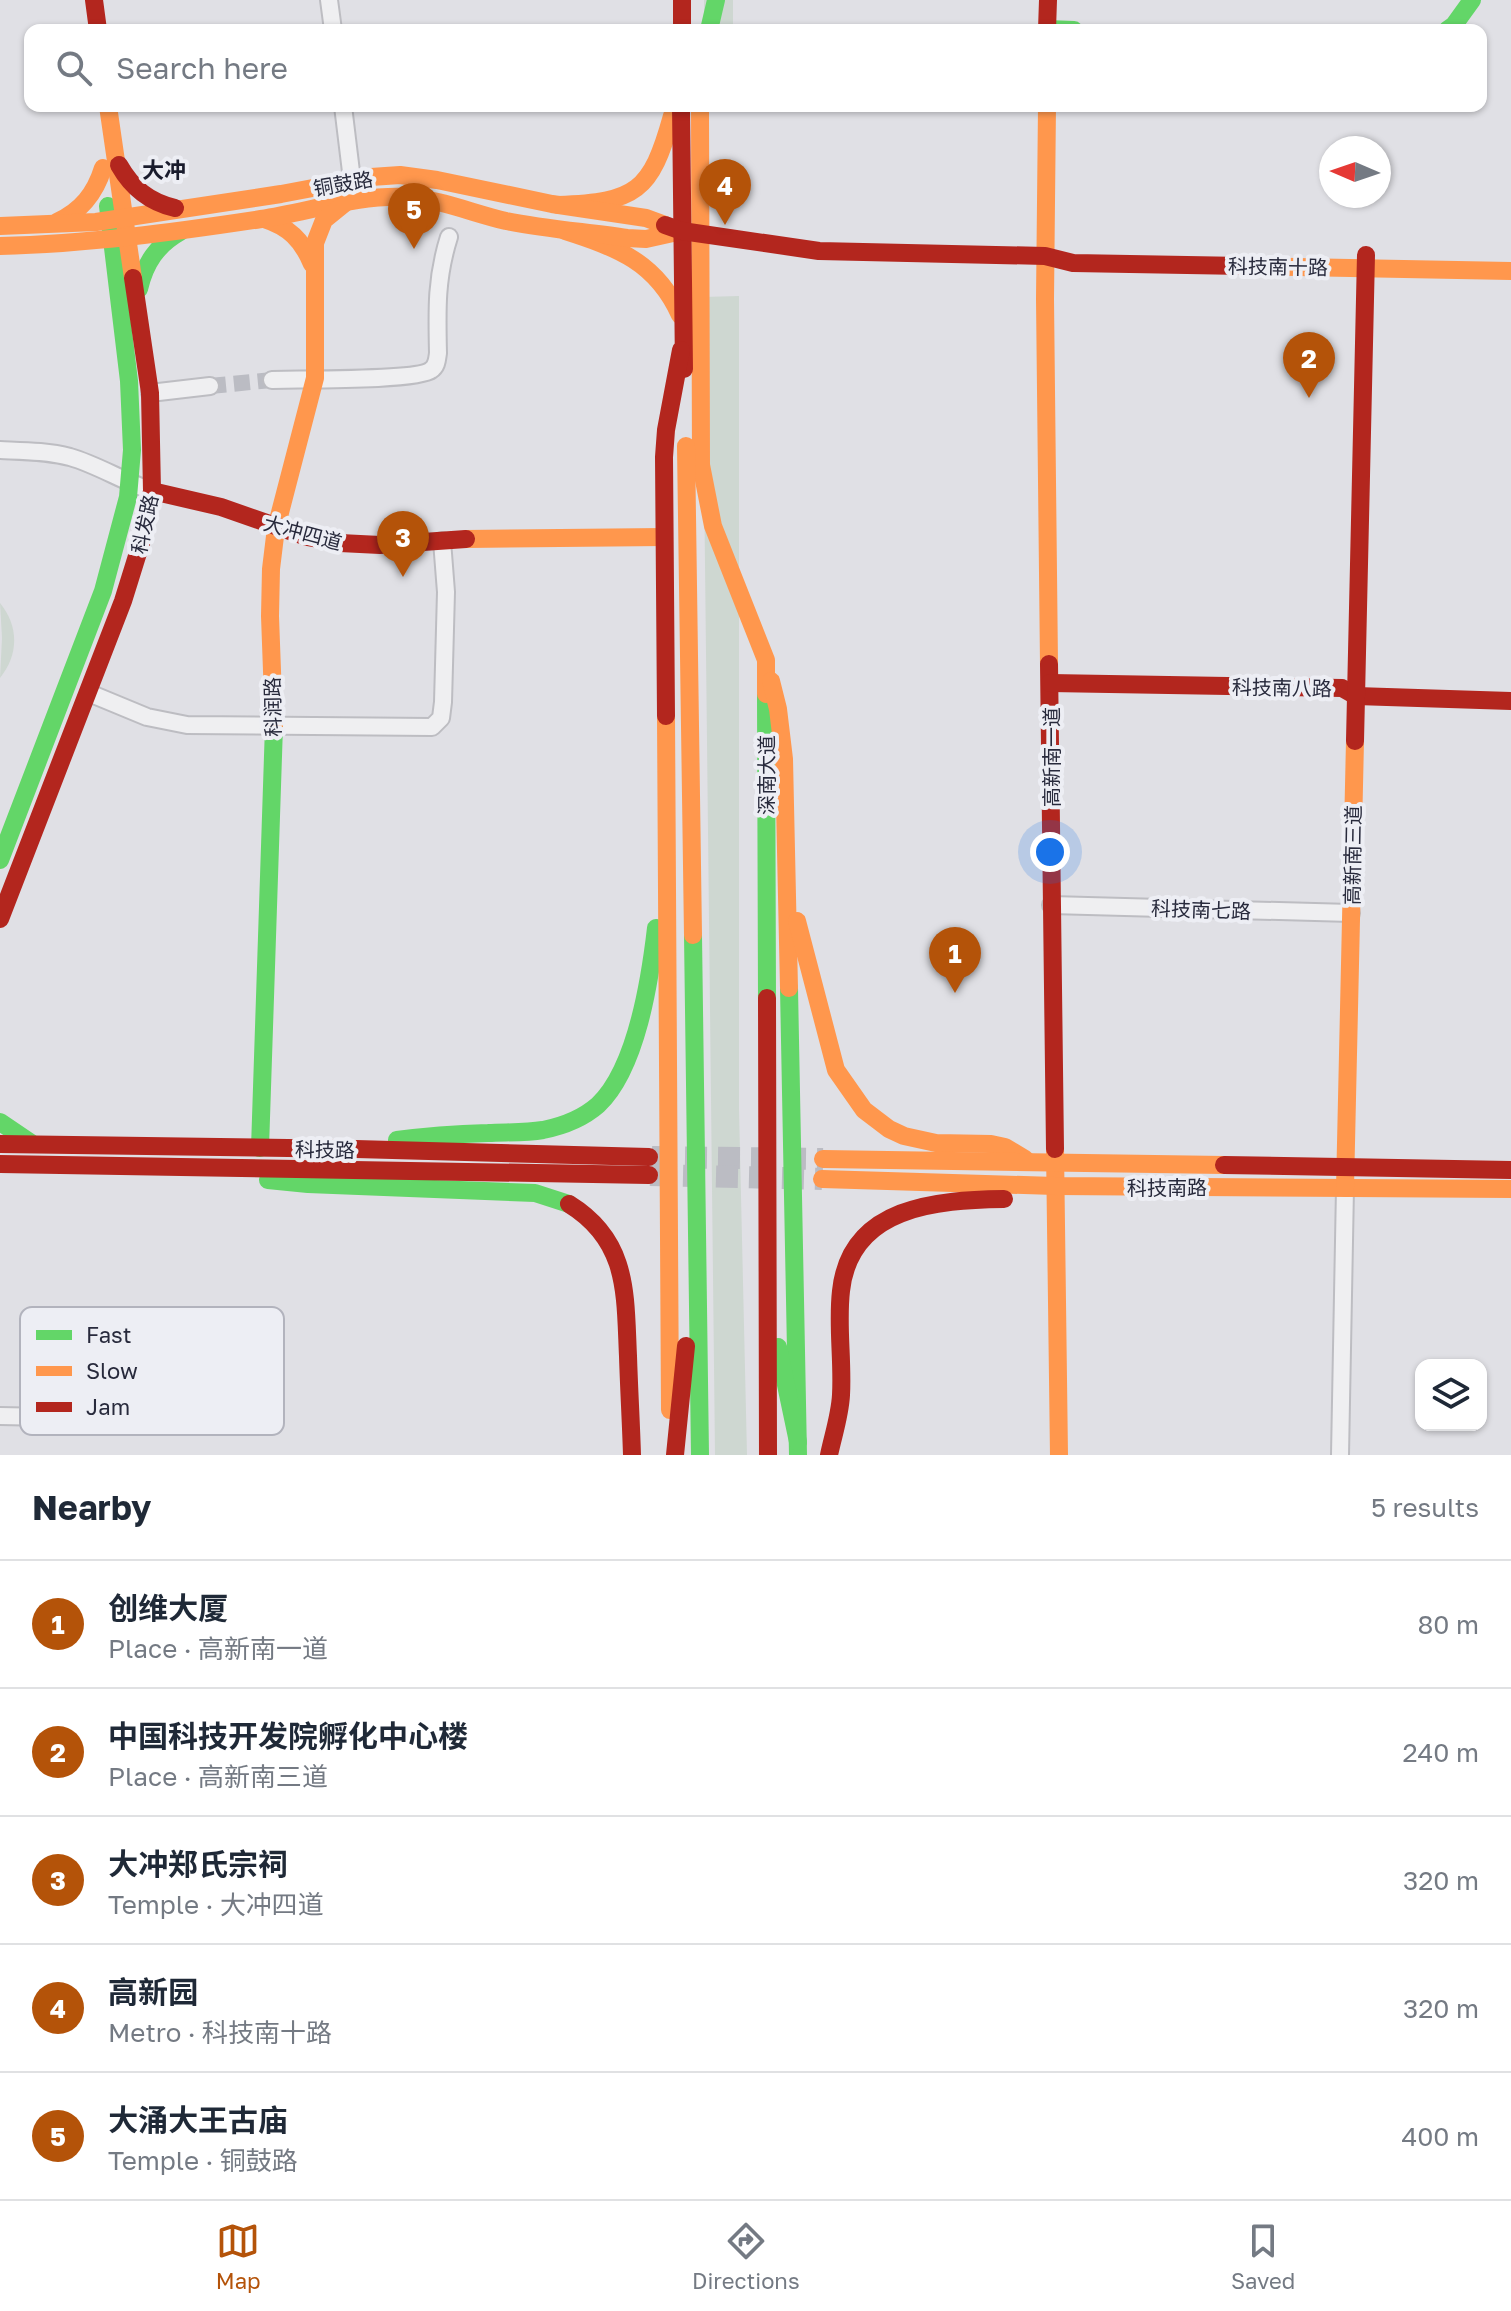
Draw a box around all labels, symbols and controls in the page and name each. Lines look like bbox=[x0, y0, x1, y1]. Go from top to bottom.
search box bbox=[24, 24, 1487, 112]
icon: search bbox=[52, 46, 96, 90]
text: Search here bbox=[116, 50, 288, 86]
north arrow bbox=[1319, 136, 1391, 208]
district label: 大冲 bbox=[142, 156, 186, 183]
pin: 4 bbox=[699, 159, 751, 225]
street label: 铜鼓路 bbox=[311, 166, 375, 200]
pin: 5 bbox=[388, 183, 440, 249]
street label: 科技南十路 bbox=[1228, 253, 1328, 279]
pin: 2 bbox=[1283, 332, 1335, 398]
street label: 科发路 bbox=[126, 492, 162, 556]
street label: 大冲四道 bbox=[261, 510, 345, 554]
pin: 3 bbox=[377, 511, 429, 577]
street label: 科技南八路 bbox=[1232, 674, 1332, 700]
street label: 科润路 bbox=[259, 677, 285, 737]
street label: 高新南一道 bbox=[1039, 707, 1063, 807]
street label: 深南大道 bbox=[754, 735, 778, 815]
street label: 高新南三道 bbox=[1339, 805, 1365, 905]
your location bbox=[1030, 832, 1070, 872]
street label: 科技南七路 bbox=[1151, 895, 1251, 923]
pin: 1 bbox=[929, 927, 981, 993]
street label: 科技路 bbox=[295, 1136, 355, 1162]
street label: 科技南路 bbox=[1127, 1175, 1207, 1199]
legend bbox=[20, 1307, 284, 1435]
text: Fast bbox=[86, 1321, 132, 1348]
text: Slow bbox=[86, 1357, 138, 1384]
map controls bbox=[1415, 1359, 1487, 1431]
button: layers bbox=[1415, 1359, 1487, 1431]
text: Jam bbox=[86, 1393, 130, 1420]
text: Nearby bbox=[32, 1487, 152, 1527]
text: 5 results bbox=[1371, 1492, 1479, 1523]
text: 创维大厦 bbox=[108, 1590, 228, 1626]
text: 1 bbox=[51, 1609, 65, 1640]
text: 80 m bbox=[1418, 1609, 1479, 1640]
text: Place · 高新南一道 bbox=[108, 1633, 328, 1664]
text: 中国科技开发院孵化中心楼 bbox=[108, 1718, 468, 1754]
text: 2 bbox=[50, 1737, 66, 1768]
text: 240 m bbox=[1402, 1737, 1479, 1768]
text: Place · 高新南三道 bbox=[108, 1761, 328, 1792]
text: 大冲郑氏宗祠 bbox=[108, 1846, 288, 1882]
text: 3 bbox=[50, 1865, 66, 1896]
text: 320 m bbox=[1403, 1865, 1479, 1896]
text: Temple · 大冲四道 bbox=[108, 1889, 324, 1920]
text: 高新园 bbox=[108, 1974, 198, 2010]
text: 4 bbox=[50, 1993, 66, 2024]
text: 320 m bbox=[1403, 1993, 1479, 2024]
text: Metro · 科技南十路 bbox=[108, 2017, 332, 2048]
text: 大涌大王古庙 bbox=[108, 2102, 288, 2138]
text: 5 bbox=[50, 2121, 66, 2152]
text: 400 m bbox=[1401, 2121, 1479, 2152]
text: Temple · 铜鼓路 bbox=[108, 2145, 298, 2176]
tab: Map bbox=[216, 2219, 261, 2294]
tab: Directions bbox=[692, 2219, 800, 2294]
tab: Saved bbox=[1231, 2219, 1295, 2294]

